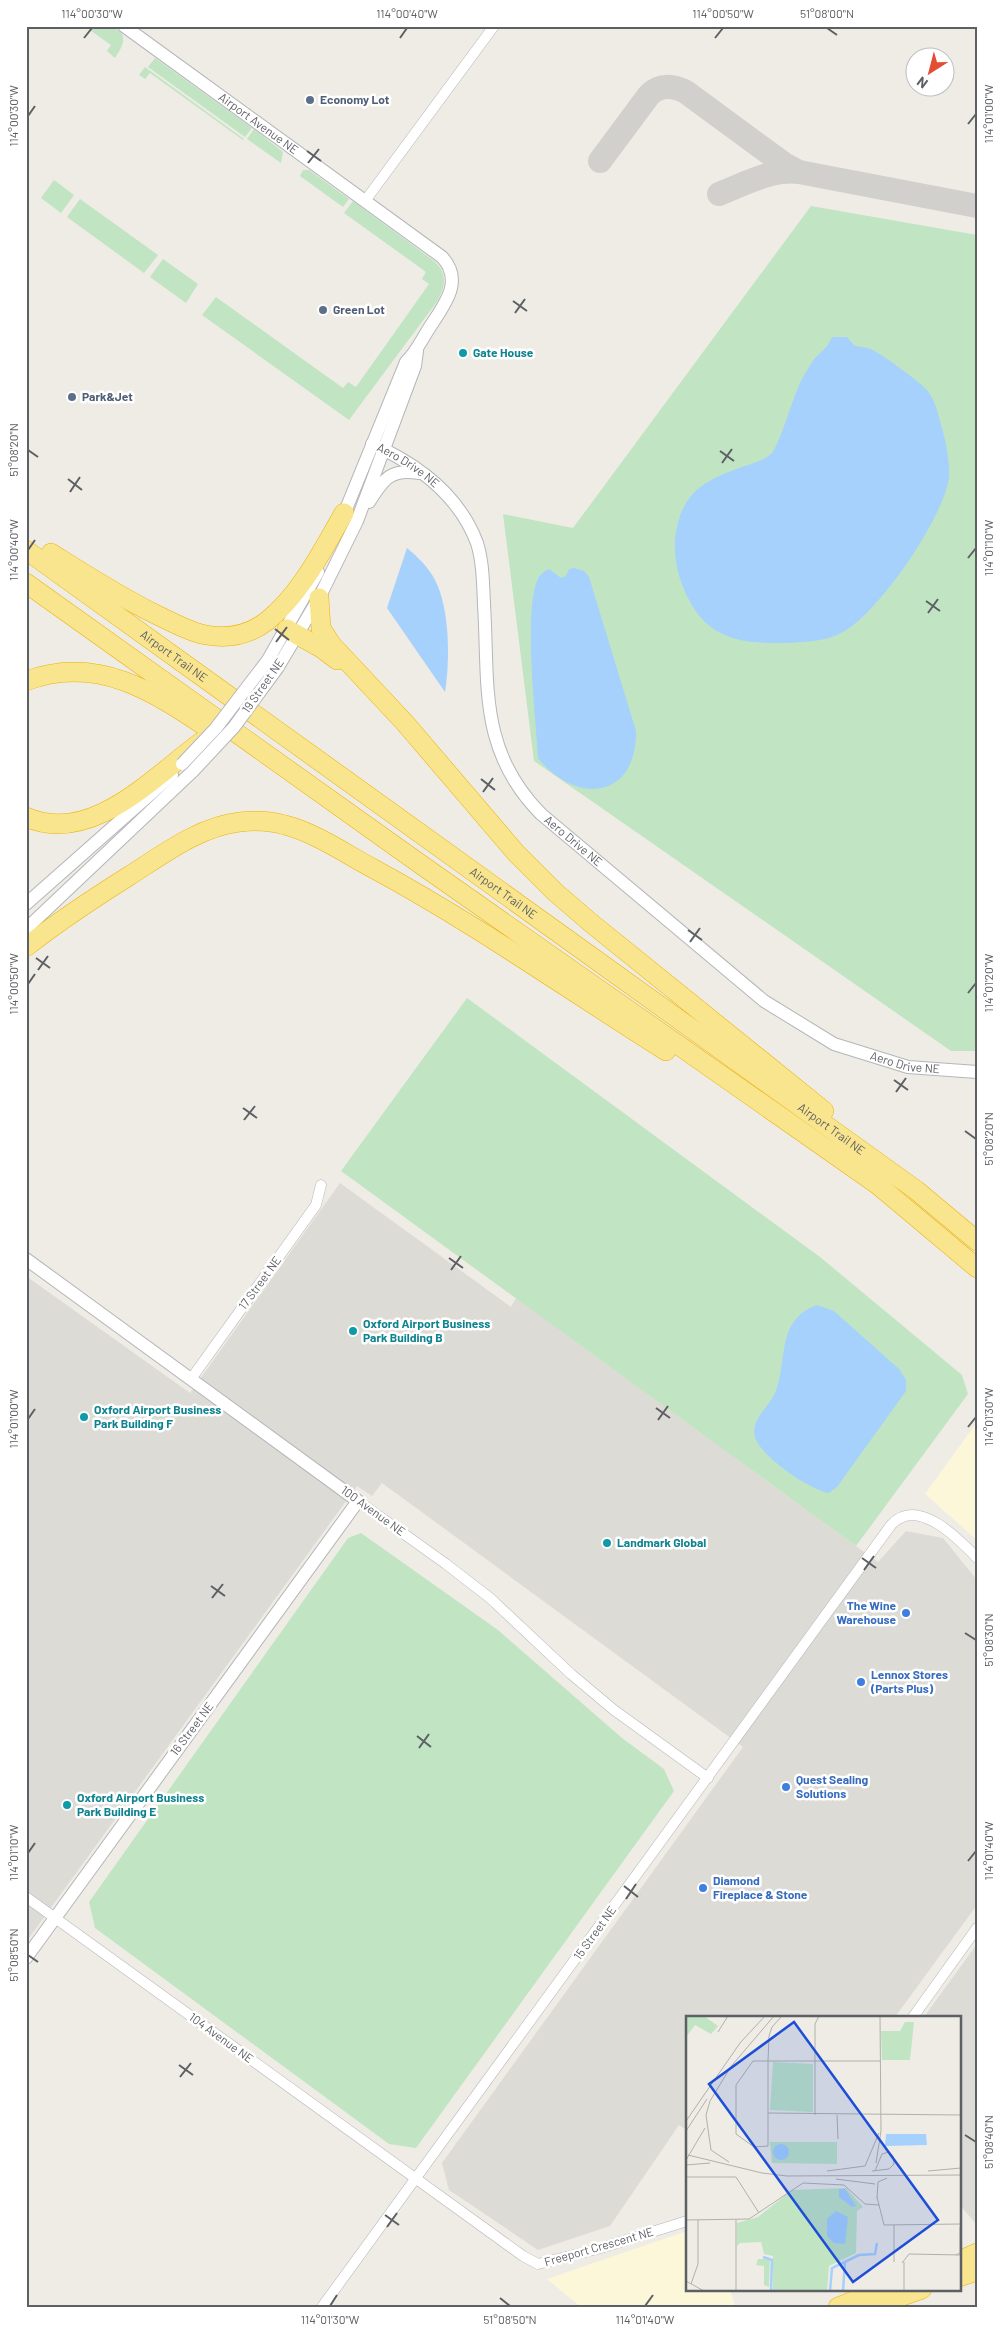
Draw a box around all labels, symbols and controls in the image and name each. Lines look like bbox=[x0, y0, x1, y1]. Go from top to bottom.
text: 114°00'30"W bbox=[61, 6, 123, 20]
text: 114°00'40"W bbox=[376, 6, 438, 20]
text: 114°00'50"W bbox=[692, 6, 754, 20]
text: 51°08'00"N bbox=[800, 6, 854, 20]
north arrow bbox=[906, 48, 956, 98]
text: N bbox=[913, 73, 931, 93]
text: 114°01'00"W bbox=[981, 84, 995, 144]
text: 114°00'30"W bbox=[6, 85, 20, 147]
street label: Airport Avenue NE bbox=[216, 89, 301, 156]
place label: Economy Lot bbox=[320, 92, 390, 106]
marker: Economy Lot bbox=[304, 94, 316, 106]
place label: Green Lot bbox=[333, 302, 385, 316]
marker: Green Lot bbox=[317, 304, 329, 316]
place label: Gate House bbox=[473, 345, 534, 359]
marker: Gate House bbox=[457, 347, 469, 359]
place label: Park&Jet bbox=[82, 389, 133, 403]
marker: Park&Jet bbox=[66, 391, 78, 403]
text: 51°08'20"N bbox=[6, 423, 20, 477]
street label: Aero Drive NE bbox=[375, 439, 443, 490]
text: 114°00'40"W bbox=[6, 519, 20, 581]
text: 114°01'10"W bbox=[981, 519, 995, 576]
street label: Airport Trail NE bbox=[138, 627, 211, 684]
street label: 19 Street NE bbox=[238, 656, 286, 715]
street label: Aero Drive NE bbox=[542, 812, 606, 868]
street label: Airport Trail NE bbox=[468, 864, 540, 921]
text: 114°00'50"W bbox=[6, 953, 20, 1015]
text: 114°01'20"W bbox=[981, 953, 995, 1012]
street label: Aero Drive NE bbox=[869, 1048, 940, 1075]
street label: Airport Trail NE bbox=[796, 1100, 868, 1157]
text: 51°08'20"N bbox=[981, 1112, 995, 1166]
street label: 17 Street NE bbox=[235, 1253, 283, 1312]
place label: Oxford Airport Business Park Building B bbox=[363, 1316, 490, 1344]
marker: Oxford Airport Business Park Building B bbox=[347, 1325, 359, 1337]
text: 114°01'30"W bbox=[981, 1387, 995, 1446]
text: 114°01'00"W bbox=[6, 1389, 20, 1449]
place label: Oxford Airport Business Park Building F bbox=[94, 1402, 221, 1430]
marker: Oxford Airport Business Park Building F bbox=[78, 1411, 90, 1423]
street label: 100 Avenue NE bbox=[339, 1482, 408, 1538]
place label: Landmark Global bbox=[617, 1535, 706, 1549]
marker: Landmark Global bbox=[601, 1537, 613, 1549]
place label: The Wine Warehouse bbox=[837, 1598, 896, 1626]
marker: The Wine Warehouse bbox=[900, 1607, 912, 1619]
text: 51°08'30"N bbox=[981, 1613, 995, 1667]
place label: Lennox Stores (Parts Plus) bbox=[870, 1667, 948, 1695]
marker: Lennox Stores (Parts Plus) bbox=[855, 1676, 867, 1688]
street label: 16 Street NE bbox=[167, 1699, 216, 1758]
place label: Quest Sealing Solutions bbox=[796, 1772, 869, 1800]
marker: Quest Sealing Solutions bbox=[780, 1781, 792, 1793]
place label: Oxford Airport Business Park Building E bbox=[77, 1790, 204, 1818]
marker: Oxford Airport Business Park Building E bbox=[61, 1799, 73, 1811]
text: 114°01'40"W bbox=[981, 1821, 995, 1880]
text: 114°01'10"W bbox=[6, 1824, 20, 1881]
place label: Diamond Fireplace & Stone bbox=[713, 1873, 808, 1901]
marker: Diamond Fireplace & Stone bbox=[697, 1882, 709, 1894]
street label: 15 Street NE bbox=[570, 1903, 618, 1962]
text: 51°08'50"N bbox=[6, 1928, 20, 1982]
street label: 104 Avenue NE bbox=[187, 2009, 256, 2065]
inset map bbox=[686, 2016, 960, 2290]
text: 51°08'40"N bbox=[981, 2115, 995, 2169]
street label: Freeport Crescent NE bbox=[543, 2224, 655, 2268]
text: 114°01'30"W bbox=[301, 2312, 360, 2326]
text: 51°08'50"N bbox=[483, 2312, 537, 2326]
text: 114°01'40"W bbox=[616, 2312, 675, 2326]

